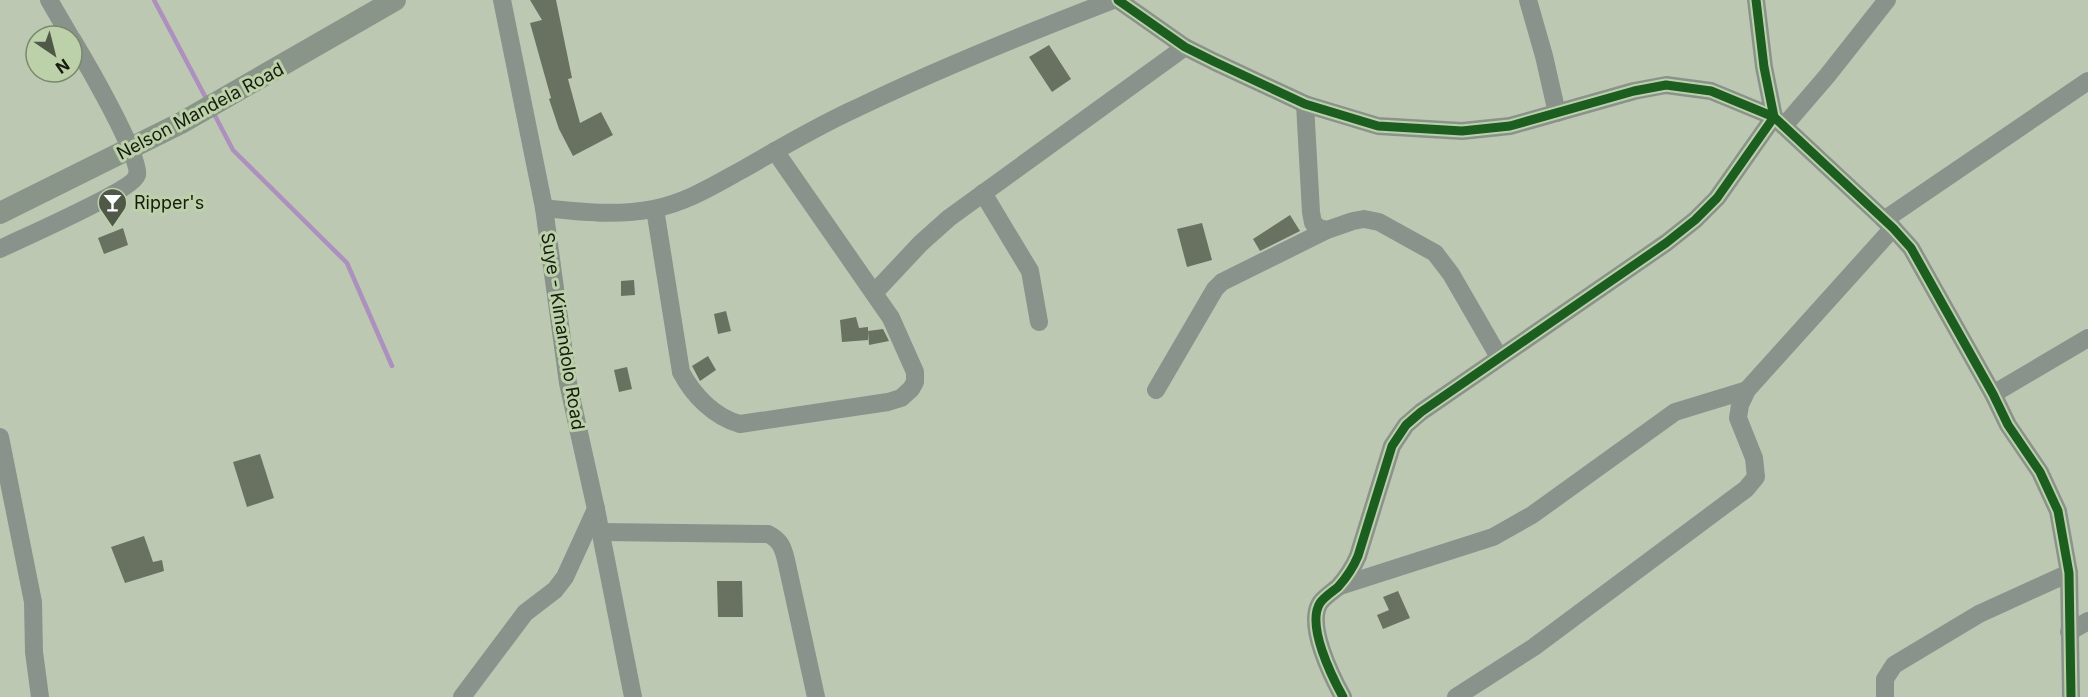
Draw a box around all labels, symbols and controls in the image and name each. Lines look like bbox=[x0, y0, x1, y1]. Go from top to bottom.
north arrow bbox=[24, 24, 84, 84]
text: N bbox=[52, 55, 73, 78]
street label: Nelson Mandela Road bbox=[113, 58, 287, 164]
bar icon: Ripper's bbox=[97, 186, 129, 228]
place label: Ripper's bbox=[134, 192, 204, 213]
street label: Suye - Kimandolo Road bbox=[537, 231, 589, 431]

